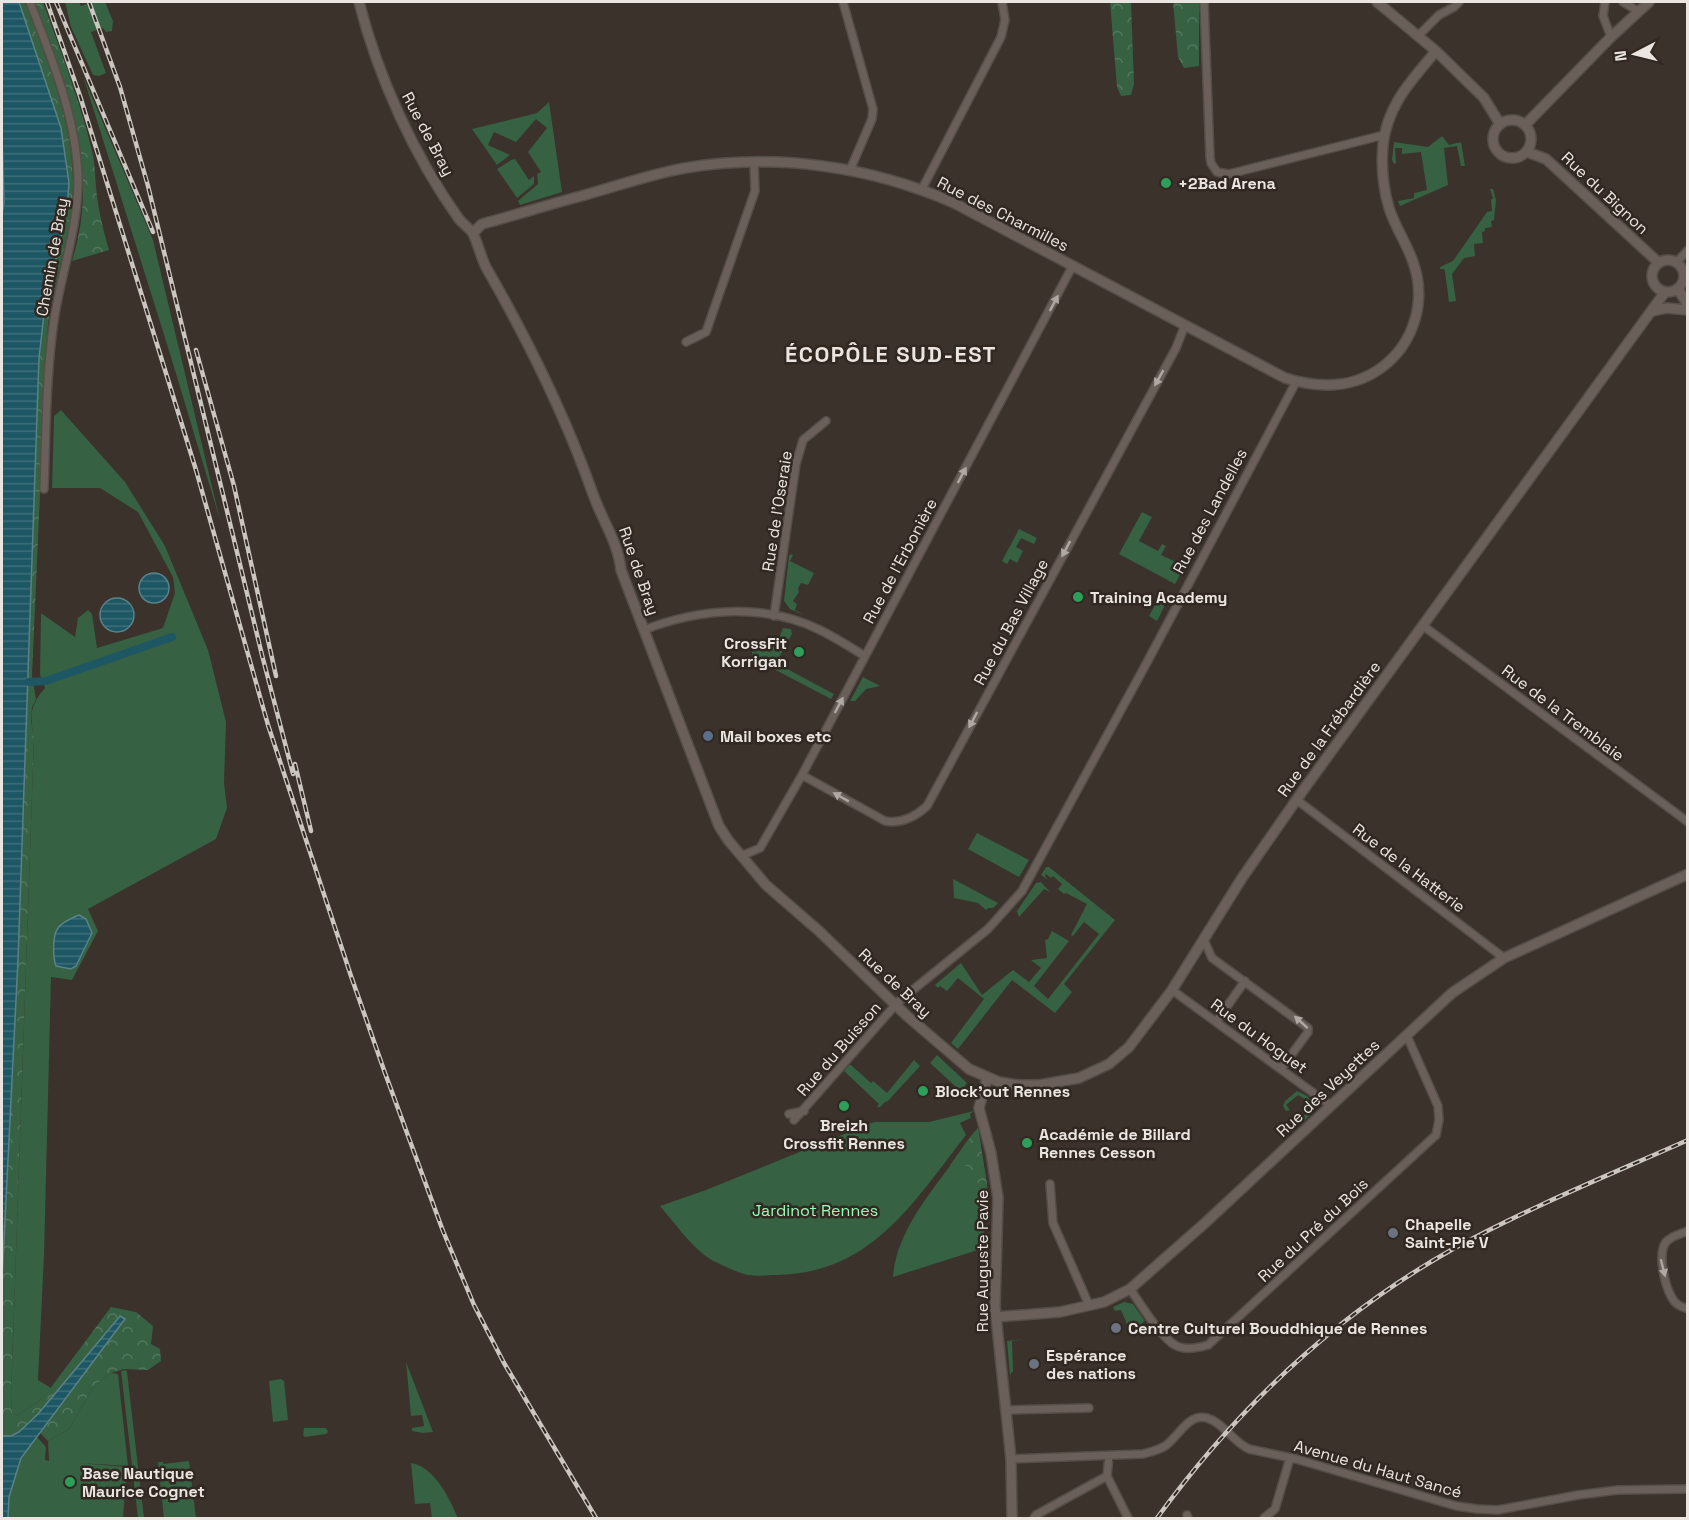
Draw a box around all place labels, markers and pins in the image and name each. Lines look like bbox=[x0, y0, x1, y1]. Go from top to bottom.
place label: +2Bad Arena bbox=[1178, 173, 1276, 194]
marker: +2Bad Arena bbox=[1159, 176, 1173, 190]
place label: Training Academy bbox=[1090, 587, 1227, 608]
marker: Training Academy bbox=[1071, 590, 1085, 604]
place label: CrossFit Korrigan bbox=[721, 633, 787, 672]
marker: CrossFit Korrigan bbox=[792, 645, 806, 659]
place label: Mail boxes etc bbox=[720, 726, 831, 747]
marker: Mail boxes etc bbox=[701, 729, 715, 743]
place label: Block’out Rennes bbox=[935, 1081, 1070, 1102]
marker: Block’out Rennes bbox=[916, 1084, 930, 1098]
marker: Breizh Crossfit Rennes bbox=[837, 1099, 851, 1113]
place label: Breizh Crossfit Rennes bbox=[783, 1115, 905, 1154]
place label: Académie de Billard Rennes Cesson bbox=[1039, 1124, 1191, 1163]
marker: Académie de Billard Rennes Cesson bbox=[1020, 1136, 1034, 1150]
place label: Chapelle Saint-Pie V bbox=[1405, 1214, 1489, 1253]
marker: Chapelle Saint-Pie V bbox=[1386, 1226, 1400, 1240]
place label: Centre Culturel Bouddhique de Rennes bbox=[1128, 1318, 1427, 1339]
marker: Centre Culturel Bouddhique de Rennes bbox=[1109, 1321, 1123, 1335]
place label: Espérance des nations bbox=[1046, 1345, 1136, 1384]
marker: Espérance des nations bbox=[1027, 1357, 1041, 1371]
place label: Base Nautique Maurice Cognet bbox=[82, 1463, 205, 1502]
marker: Base Nautique Maurice Cognet bbox=[63, 1475, 77, 1489]

